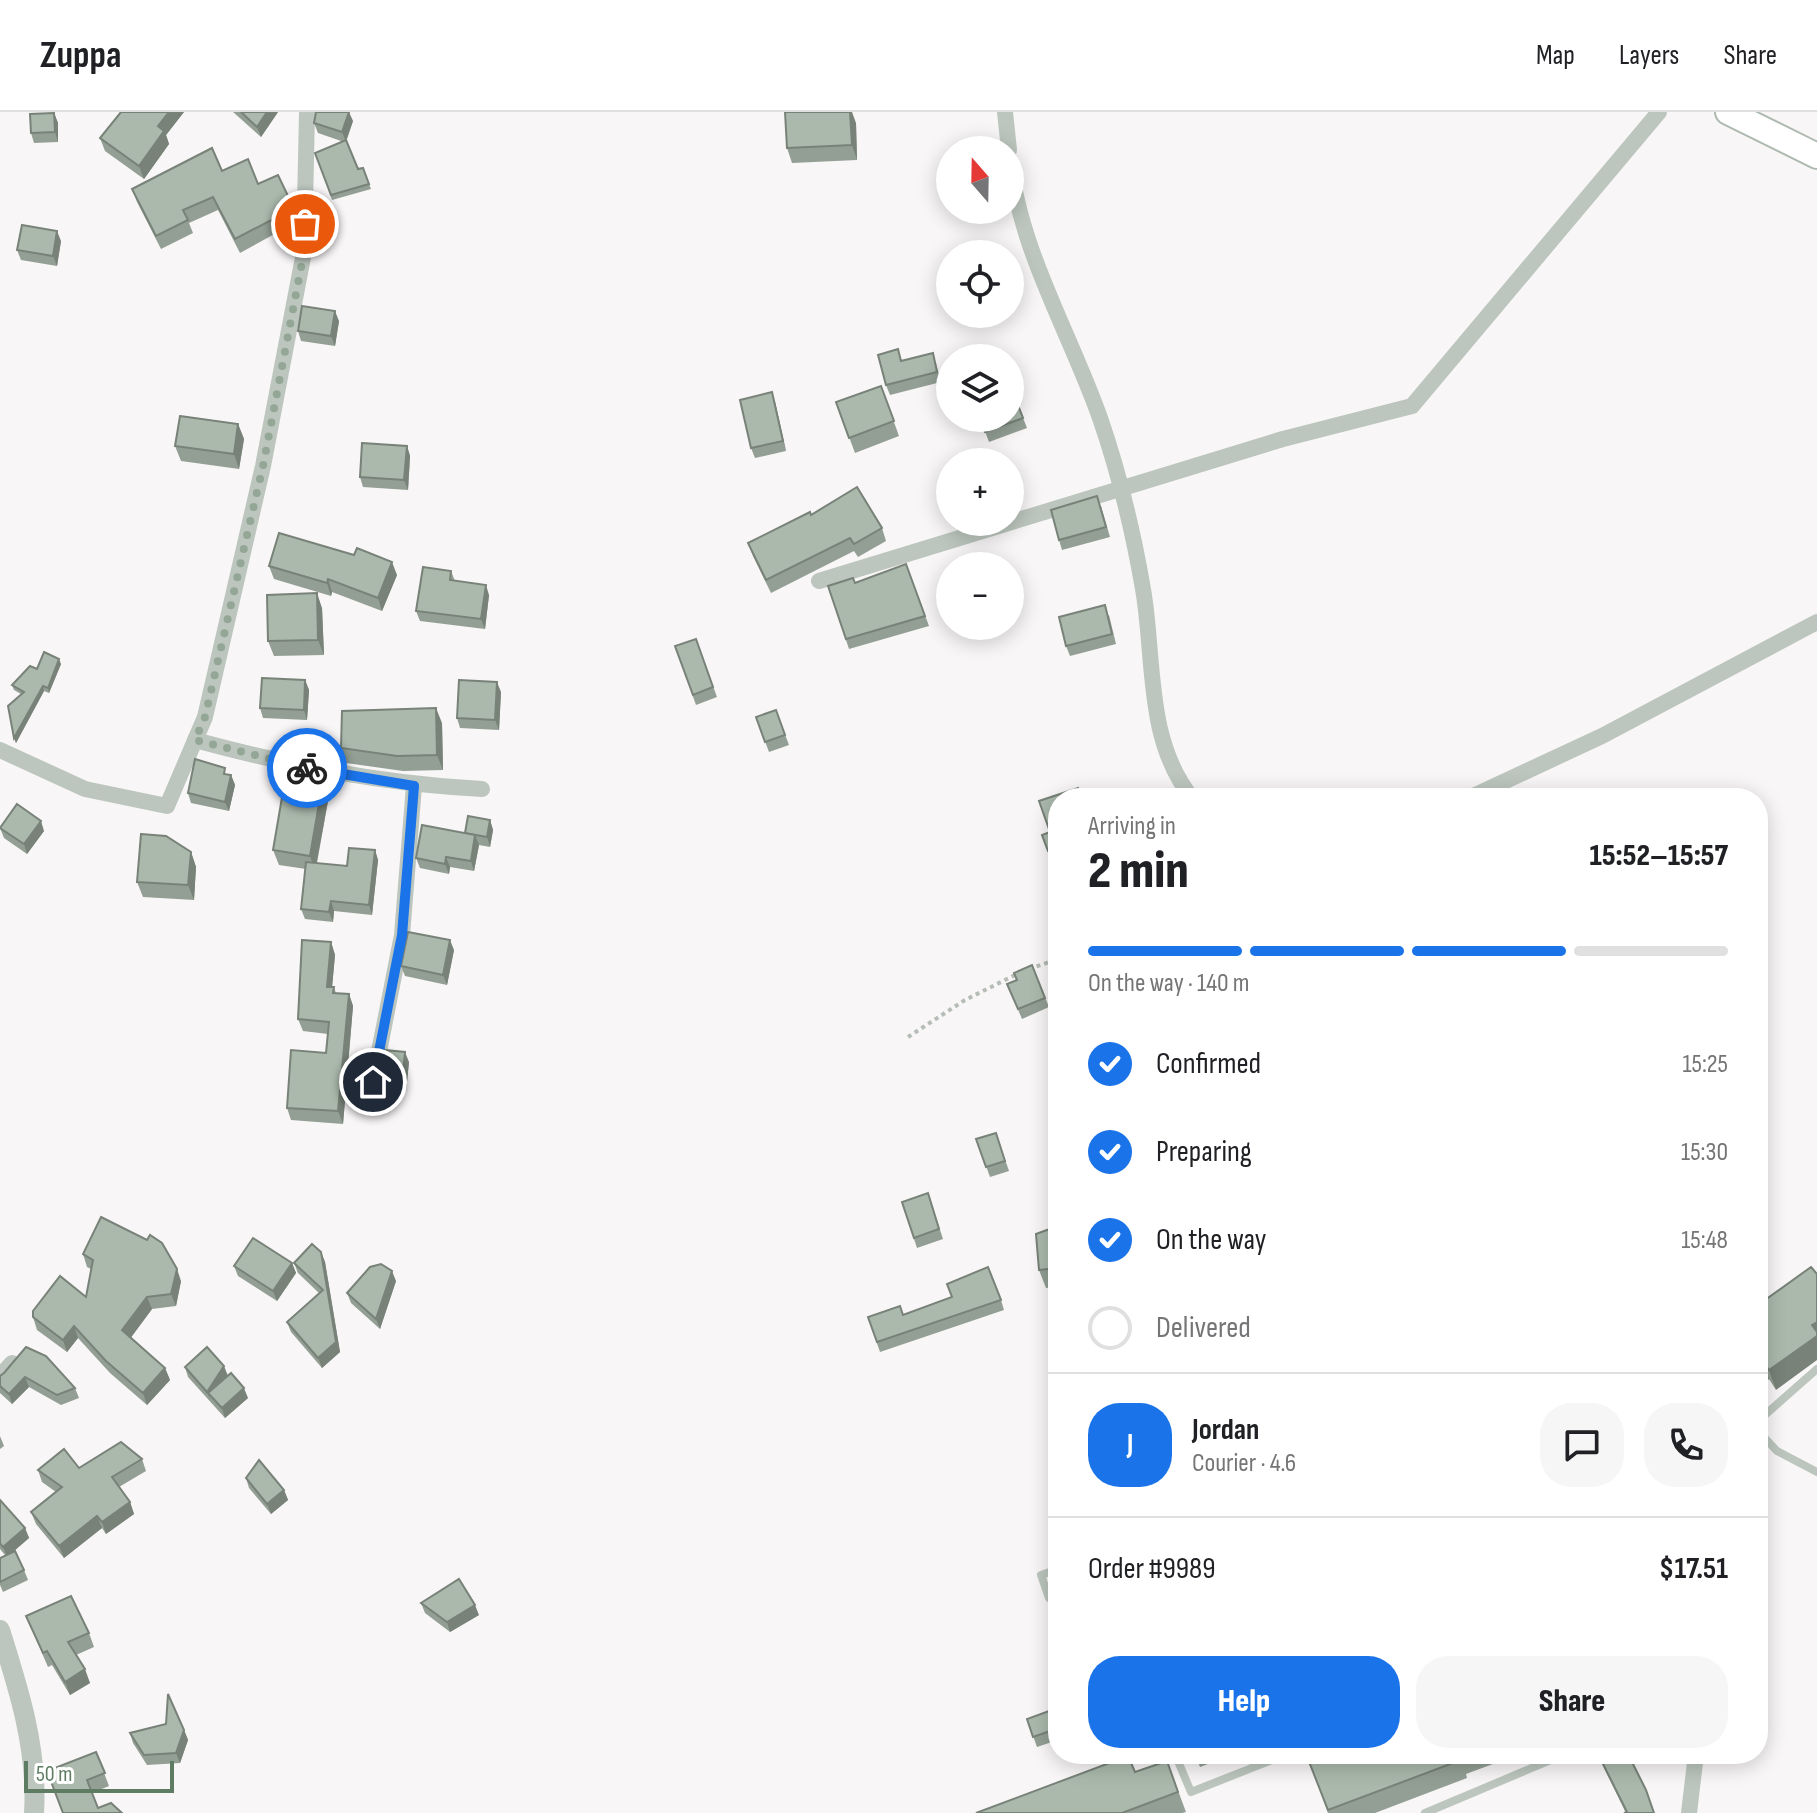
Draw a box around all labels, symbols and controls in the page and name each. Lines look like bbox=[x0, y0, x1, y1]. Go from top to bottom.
text: Zuppa bbox=[40, 33, 121, 78]
text: Map bbox=[1536, 39, 1575, 72]
text: Layers bbox=[1619, 39, 1679, 72]
text: Share bbox=[1723, 39, 1777, 72]
north arrow bbox=[936, 136, 1024, 224]
map controls bbox=[936, 136, 1024, 640]
pin bbox=[271, 190, 339, 258]
icon: bag bbox=[283, 202, 327, 246]
button: locate bbox=[936, 240, 1024, 328]
button: layers bbox=[936, 344, 1024, 432]
button: + bbox=[936, 448, 1024, 536]
button: − bbox=[936, 552, 1024, 640]
courier bbox=[267, 728, 347, 808]
icon: bike bbox=[285, 746, 329, 790]
text: Arriving in bbox=[1088, 811, 1176, 842]
text: 15:52–15:57 bbox=[1590, 838, 1728, 874]
text: 2 min bbox=[1088, 840, 1189, 903]
text: On the way · 140 m bbox=[1088, 968, 1250, 999]
icon: check bbox=[1088, 1042, 1132, 1086]
text: Confirmed bbox=[1156, 1046, 1261, 1082]
pin bbox=[339, 1048, 407, 1116]
text: 15:25 bbox=[1682, 1049, 1728, 1080]
icon: home bbox=[351, 1060, 395, 1104]
icon: check bbox=[1088, 1130, 1132, 1174]
text: Preparing bbox=[1156, 1134, 1252, 1170]
text: 15:30 bbox=[1681, 1137, 1728, 1168]
icon: check bbox=[1088, 1218, 1132, 1262]
text: On the way bbox=[1156, 1222, 1266, 1258]
text: 15:48 bbox=[1681, 1225, 1728, 1256]
text: Delivered bbox=[1156, 1310, 1251, 1346]
button: chat bbox=[1540, 1403, 1624, 1487]
button: phone bbox=[1644, 1403, 1728, 1487]
text: Jordan bbox=[1192, 1412, 1259, 1448]
text: J bbox=[1127, 1427, 1133, 1463]
text: Courier · 4.6 bbox=[1192, 1448, 1296, 1479]
text: Order #9989 bbox=[1088, 1551, 1216, 1587]
text: $17.51 bbox=[1659, 1551, 1728, 1587]
button: Help bbox=[1088, 1656, 1400, 1748]
button: Share bbox=[1416, 1656, 1728, 1748]
scale bar bbox=[24, 1757, 174, 1793]
text: 50 m bbox=[36, 1761, 72, 1788]

